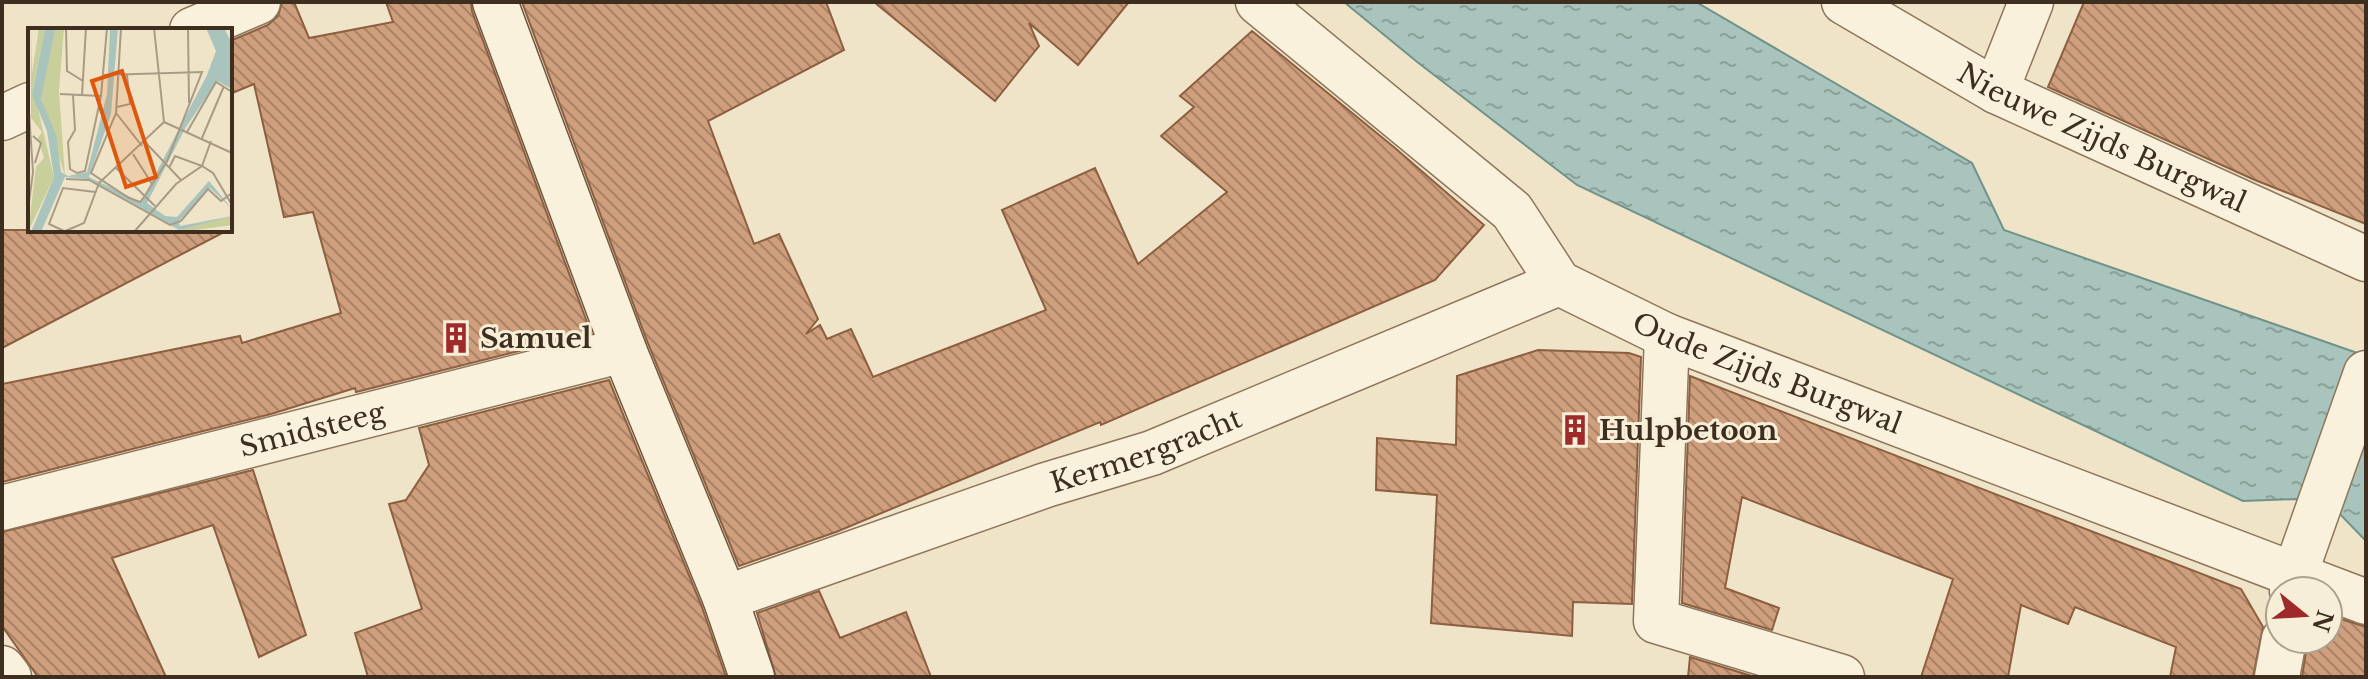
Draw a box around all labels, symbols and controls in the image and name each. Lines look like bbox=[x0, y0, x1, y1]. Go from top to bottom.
inset map bbox=[28, 28, 232, 232]
street label: Nieuwe Zijds Burgwal bbox=[1951, 55, 2252, 220]
street label: Oude Zijds Burgwal bbox=[1627, 305, 1907, 442]
building icon: Samuel bbox=[439, 321, 473, 355]
place label: Samuel bbox=[480, 321, 592, 356]
street label: Smidsteeg bbox=[236, 394, 390, 465]
street label: Kermergracht bbox=[1046, 400, 1247, 501]
building icon: Hulpbetoon bbox=[1558, 413, 1592, 447]
place label: Hulpbetoon bbox=[1599, 413, 1777, 448]
north arrow bbox=[2264, 575, 2344, 655]
text: N bbox=[2306, 607, 2339, 635]

